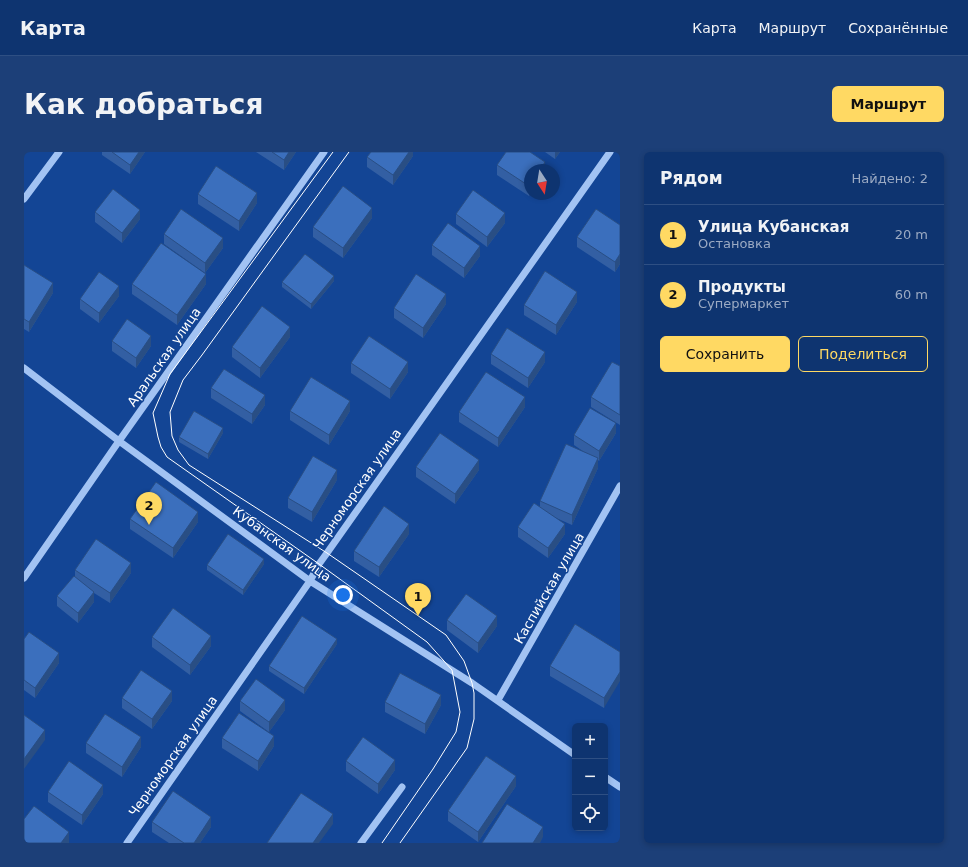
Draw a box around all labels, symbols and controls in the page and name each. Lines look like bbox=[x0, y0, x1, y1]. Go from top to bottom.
text: Карта bbox=[20, 17, 86, 39]
text: Карта bbox=[692, 20, 736, 36]
text: Маршрут bbox=[758, 20, 826, 36]
text: Сохранённые bbox=[848, 20, 948, 36]
button: Маршрут bbox=[832, 86, 944, 122]
text: Как добраться bbox=[24, 88, 263, 121]
north arrow bbox=[524, 164, 560, 200]
text: Рядом bbox=[660, 168, 723, 188]
text: Найдено: 2 bbox=[852, 171, 928, 186]
text: Улица Кубанская bbox=[698, 218, 849, 236]
text: 1 bbox=[668, 227, 678, 242]
text: 20 m bbox=[895, 227, 928, 242]
text: Остановка bbox=[698, 236, 771, 251]
text: Продукты bbox=[698, 278, 786, 296]
text: 2 bbox=[668, 287, 678, 302]
text: 60 m bbox=[895, 287, 928, 302]
text: Супермаркет bbox=[698, 296, 789, 311]
street label: Аральская улица bbox=[124, 305, 204, 409]
button: Сохранить bbox=[660, 336, 790, 372]
button: Поделиться bbox=[798, 336, 928, 372]
street label: Черноморская улица bbox=[310, 426, 404, 552]
pin: 2 bbox=[136, 492, 162, 525]
street label: Кубанская улица bbox=[230, 503, 334, 585]
street label: Каспийская улица bbox=[511, 530, 587, 646]
pin: 1 bbox=[405, 583, 431, 616]
your location bbox=[333, 585, 353, 605]
street label: Черноморская улица bbox=[126, 693, 220, 819]
map controls bbox=[572, 723, 608, 831]
button: + bbox=[572, 723, 608, 759]
button: − bbox=[572, 759, 608, 795]
button: locate bbox=[572, 795, 608, 831]

